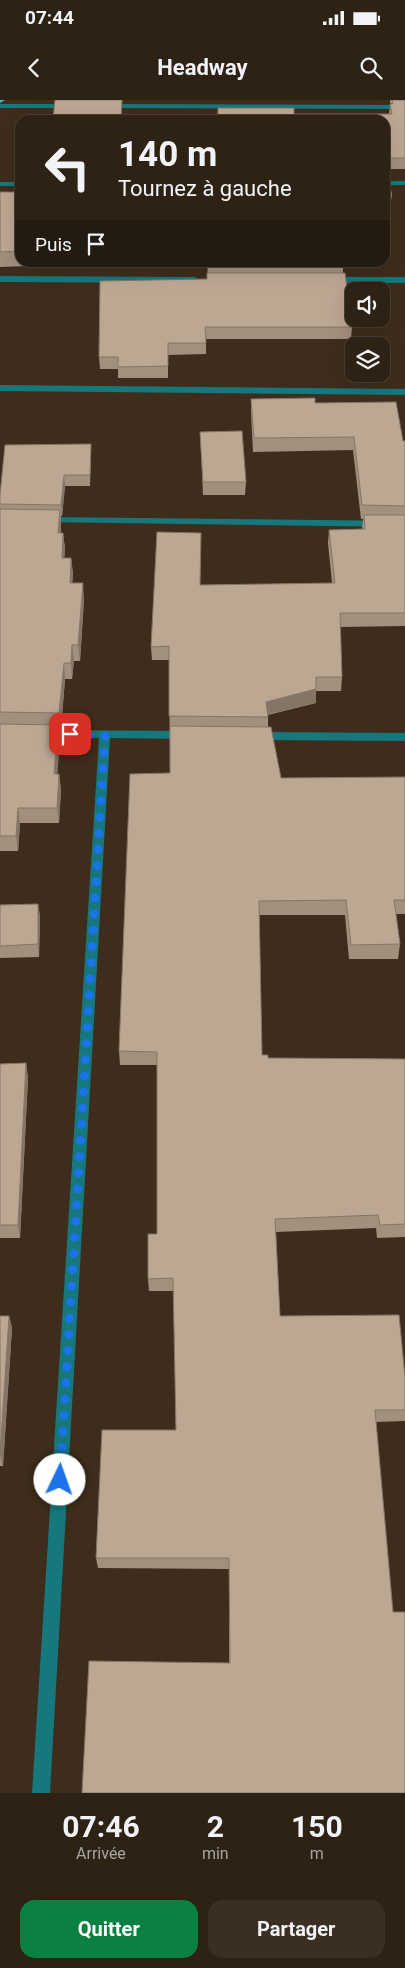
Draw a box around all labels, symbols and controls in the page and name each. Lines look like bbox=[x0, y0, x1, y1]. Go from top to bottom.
text: 07:44 bbox=[25, 6, 74, 29]
icon: back bbox=[20, 54, 48, 82]
icon: search bbox=[357, 54, 385, 82]
text: Headway bbox=[157, 55, 248, 80]
text: 140 m bbox=[118, 134, 217, 175]
icon: left bbox=[35, 135, 100, 200]
text: Tournez à gauche bbox=[118, 176, 292, 201]
icon: arrive bbox=[82, 230, 110, 258]
text: Puis bbox=[35, 233, 72, 256]
map controls bbox=[345, 282, 390, 382]
button: sound bbox=[345, 282, 390, 327]
button: layers bbox=[345, 337, 390, 382]
pin bbox=[49, 713, 91, 755]
icon: arrive bbox=[56, 720, 84, 748]
position arrow bbox=[33, 1453, 85, 1505]
text: 07:46 bbox=[62, 1809, 140, 1844]
text: 2 bbox=[207, 1809, 224, 1844]
text: 150 bbox=[291, 1809, 343, 1844]
text: Arrivée bbox=[76, 1844, 126, 1863]
text: min bbox=[202, 1844, 229, 1863]
text: m bbox=[310, 1844, 324, 1863]
button: Quitter bbox=[20, 1900, 198, 1958]
button: Partager bbox=[208, 1900, 385, 1958]

